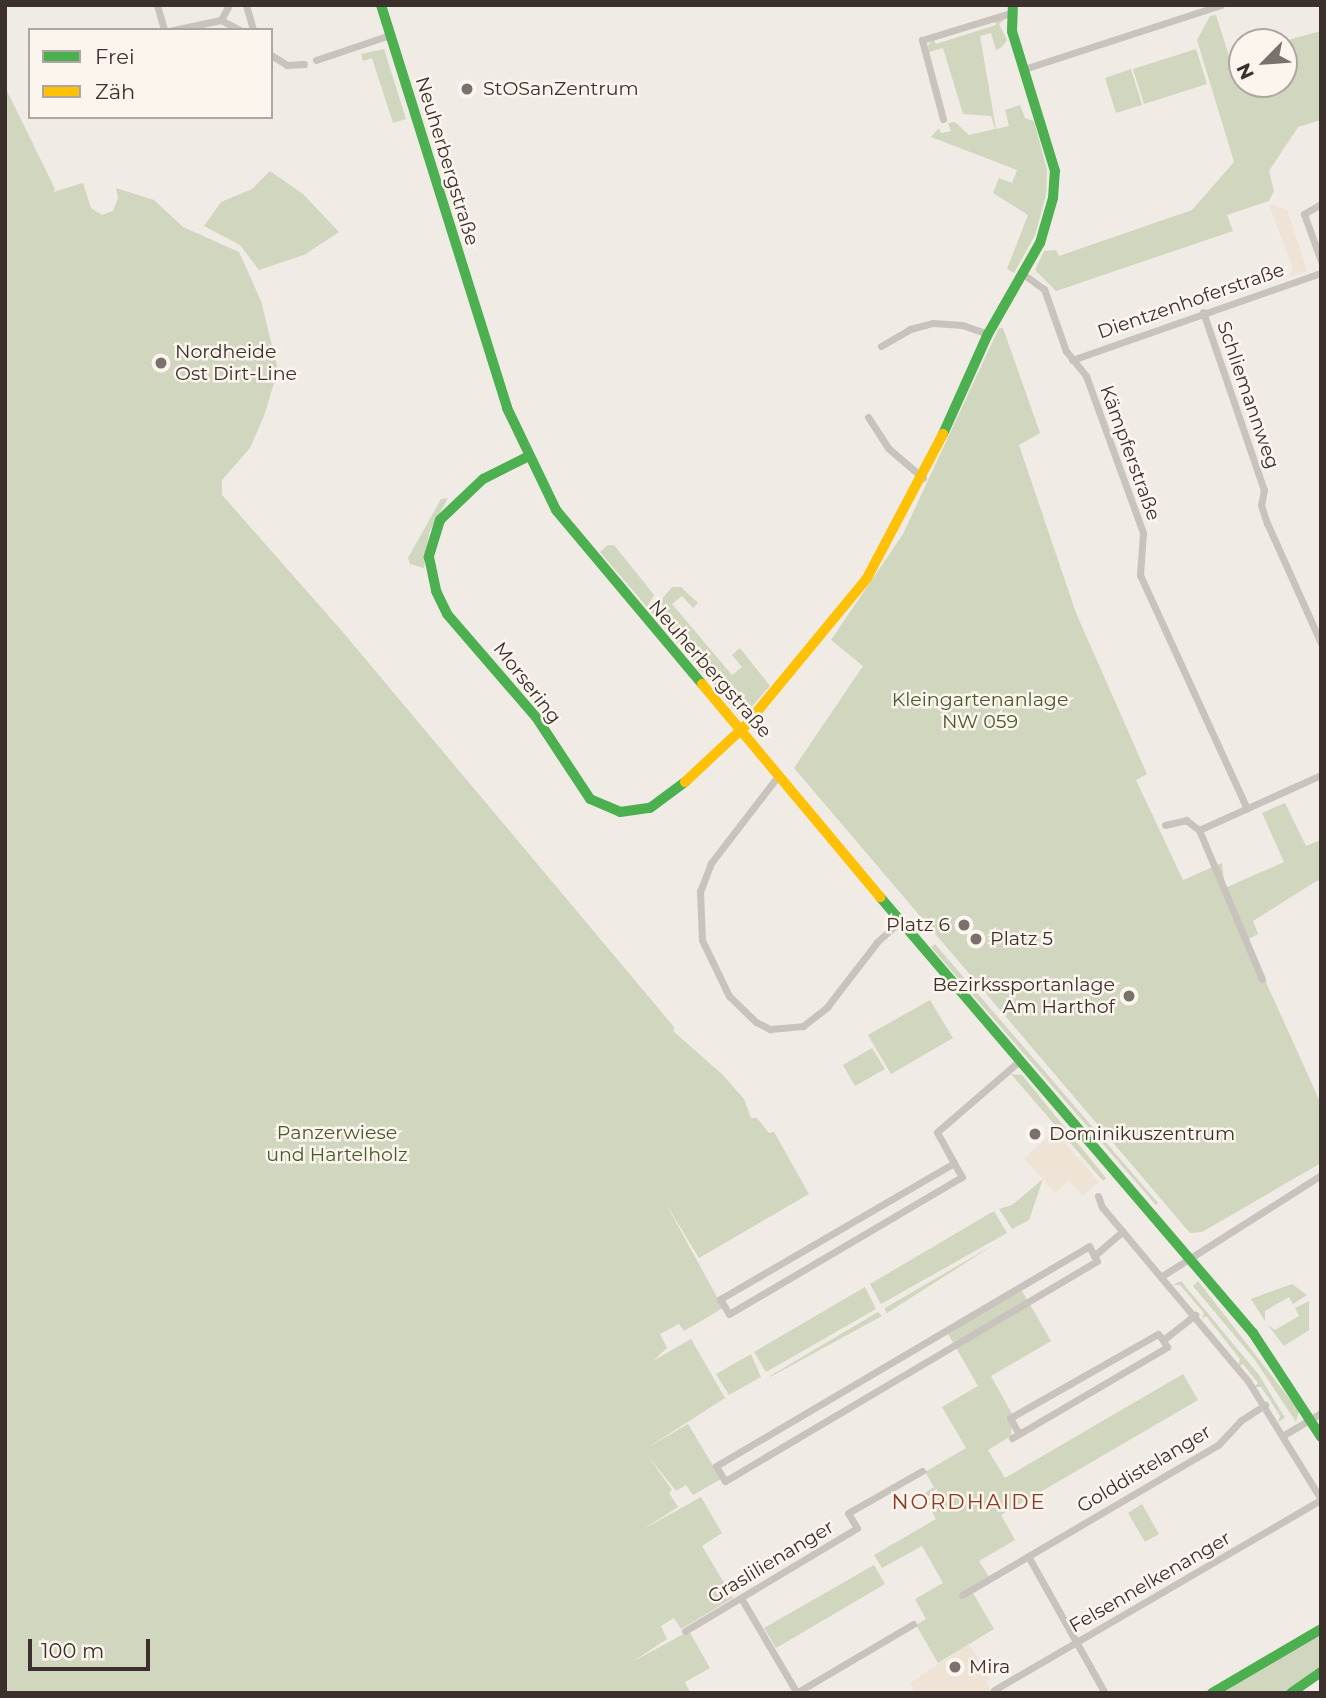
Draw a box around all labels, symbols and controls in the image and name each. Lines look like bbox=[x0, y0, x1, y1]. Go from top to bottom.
legend bbox=[28, 28, 273, 119]
north arrow bbox=[1228, 28, 1298, 98]
text: Frei bbox=[95, 44, 135, 69]
text: N bbox=[1232, 59, 1259, 83]
street label: Neuherbergstraße bbox=[410, 74, 484, 248]
place label: StOSanZentrum bbox=[483, 78, 639, 100]
text: Zäh bbox=[95, 79, 135, 104]
marker: StOSanZentrum bbox=[457, 79, 477, 99]
street label: Dientzenhoferstraße bbox=[1095, 258, 1287, 344]
street label: Schliemannweg bbox=[1212, 318, 1284, 472]
place label: Nordheide Ost Dirt-Line bbox=[175, 341, 297, 385]
marker: Nordheide Ost Dirt-Line bbox=[153, 355, 169, 371]
street label: Kämpferstraße bbox=[1095, 382, 1165, 524]
street label: Neuherbergstraße bbox=[644, 595, 776, 743]
street label: Morsering bbox=[488, 638, 566, 728]
park label: Kleingartenanlage NW 059 bbox=[892, 689, 1068, 733]
place label: Platz 6 bbox=[886, 914, 950, 936]
marker: Platz 6 bbox=[956, 917, 972, 933]
place label: Platz 5 bbox=[990, 928, 1053, 950]
marker: Platz 5 bbox=[968, 931, 984, 947]
place label: Bezirkssportanlage Am Harthof bbox=[933, 974, 1115, 1018]
marker: Bezirkssportanlage Am Harthof bbox=[1121, 988, 1137, 1004]
park label: Panzerwiese und Hartelholz bbox=[266, 1122, 408, 1166]
place label: Dominikuszentrum bbox=[1049, 1123, 1235, 1145]
marker: Dominikuszentrum bbox=[1027, 1126, 1043, 1142]
street label: Golddistelanger bbox=[1073, 1420, 1215, 1518]
district label: NORDHAIDE bbox=[893, 1489, 1045, 1515]
street label: Graslilienanger bbox=[704, 1515, 838, 1609]
street label: Felsennelkenanger bbox=[1065, 1526, 1235, 1638]
scale bar bbox=[32, 1624, 154, 1668]
text: 100 m bbox=[41, 1638, 104, 1663]
place label: Mira bbox=[969, 1656, 1010, 1678]
marker: Mira bbox=[947, 1659, 963, 1675]

